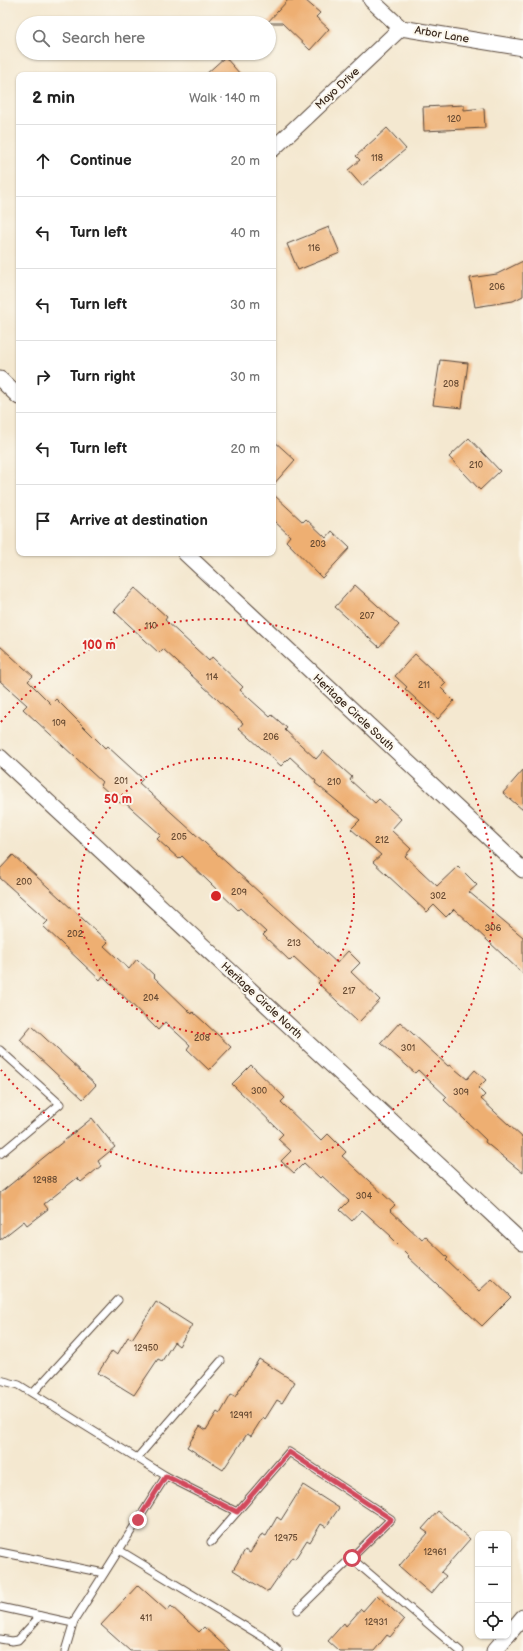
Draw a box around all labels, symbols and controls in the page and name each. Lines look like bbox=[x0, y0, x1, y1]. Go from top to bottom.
search box bbox=[16, 16, 276, 60]
street label: Arbor Lane bbox=[414, 23, 471, 46]
icon: search bbox=[30, 27, 52, 49]
text: Search here bbox=[62, 29, 145, 48]
street label: Mayo Drive bbox=[313, 64, 362, 112]
text: 2 min bbox=[32, 88, 75, 108]
text: Walk · 140 m bbox=[189, 90, 260, 106]
house number: 120 bbox=[447, 114, 461, 125]
icon: ahead bbox=[32, 150, 54, 172]
text: Continue bbox=[70, 151, 132, 170]
text: 20 m bbox=[230, 153, 260, 169]
house number: 118 bbox=[371, 153, 383, 164]
icon: left bbox=[32, 222, 54, 244]
text: Turn left bbox=[70, 223, 127, 242]
text: 40 m bbox=[230, 225, 260, 241]
house number: 116 bbox=[308, 243, 321, 254]
house number: 206 bbox=[489, 282, 506, 293]
icon: left bbox=[32, 294, 54, 316]
text: Turn left bbox=[70, 295, 127, 314]
text: 30 m bbox=[230, 297, 260, 313]
icon: right bbox=[32, 366, 54, 388]
text: Turn right bbox=[70, 367, 135, 386]
text: 30 m bbox=[230, 369, 260, 385]
house number: 208 bbox=[443, 379, 459, 390]
icon: left bbox=[32, 438, 54, 460]
text: Turn left bbox=[70, 439, 127, 458]
text: 20 m bbox=[230, 441, 260, 457]
house number: 210 bbox=[469, 460, 483, 471]
icon: arrive bbox=[32, 510, 54, 532]
text: Arrive at destination bbox=[70, 511, 208, 530]
house number: 203 bbox=[310, 539, 327, 550]
house number: 207 bbox=[359, 611, 375, 622]
house number: 110 bbox=[145, 621, 157, 632]
text: 100 m bbox=[82, 638, 116, 653]
street label: Heritage Circle South bbox=[310, 671, 397, 753]
house number: 114 bbox=[206, 672, 219, 683]
house number: 211 bbox=[418, 680, 430, 691]
house number: 109 bbox=[52, 718, 66, 729]
house number: 206 bbox=[263, 732, 280, 743]
house number: 201 bbox=[114, 776, 128, 787]
house number: 210 bbox=[327, 777, 341, 788]
text: 50 m bbox=[104, 792, 132, 807]
house number: 205 bbox=[171, 832, 187, 843]
house number: 212 bbox=[375, 835, 390, 846]
house number: 200 bbox=[16, 877, 32, 888]
house number: 209 bbox=[231, 887, 247, 898]
centre of rings bbox=[209, 889, 223, 903]
house number: 302 bbox=[430, 891, 447, 902]
house number: 306 bbox=[485, 923, 502, 934]
house number: 202 bbox=[67, 929, 84, 940]
house number: 213 bbox=[287, 938, 302, 949]
street label: Heritage Circle North bbox=[218, 959, 305, 1041]
house number: 217 bbox=[342, 986, 356, 997]
house number: 204 bbox=[143, 993, 160, 1004]
house number: 208 bbox=[194, 1033, 210, 1044]
house number: 301 bbox=[401, 1043, 415, 1054]
house number: 300 bbox=[251, 1086, 267, 1097]
house number: 309 bbox=[453, 1087, 469, 1098]
house number: 12988 bbox=[33, 1175, 57, 1186]
house number: 304 bbox=[356, 1191, 373, 1202]
house number: 12950 bbox=[134, 1343, 158, 1354]
house number: 12991 bbox=[230, 1410, 252, 1421]
route end bbox=[129, 1511, 147, 1529]
map controls bbox=[475, 1531, 511, 1639]
button: + bbox=[475, 1531, 511, 1567]
house number: 12975 bbox=[274, 1533, 298, 1544]
house number: 12961 bbox=[424, 1547, 446, 1558]
route start bbox=[343, 1549, 361, 1567]
button: − bbox=[475, 1567, 511, 1603]
button: locate bbox=[475, 1603, 511, 1639]
house number: 411 bbox=[140, 1613, 152, 1624]
house number: 12931 bbox=[364, 1617, 388, 1628]

